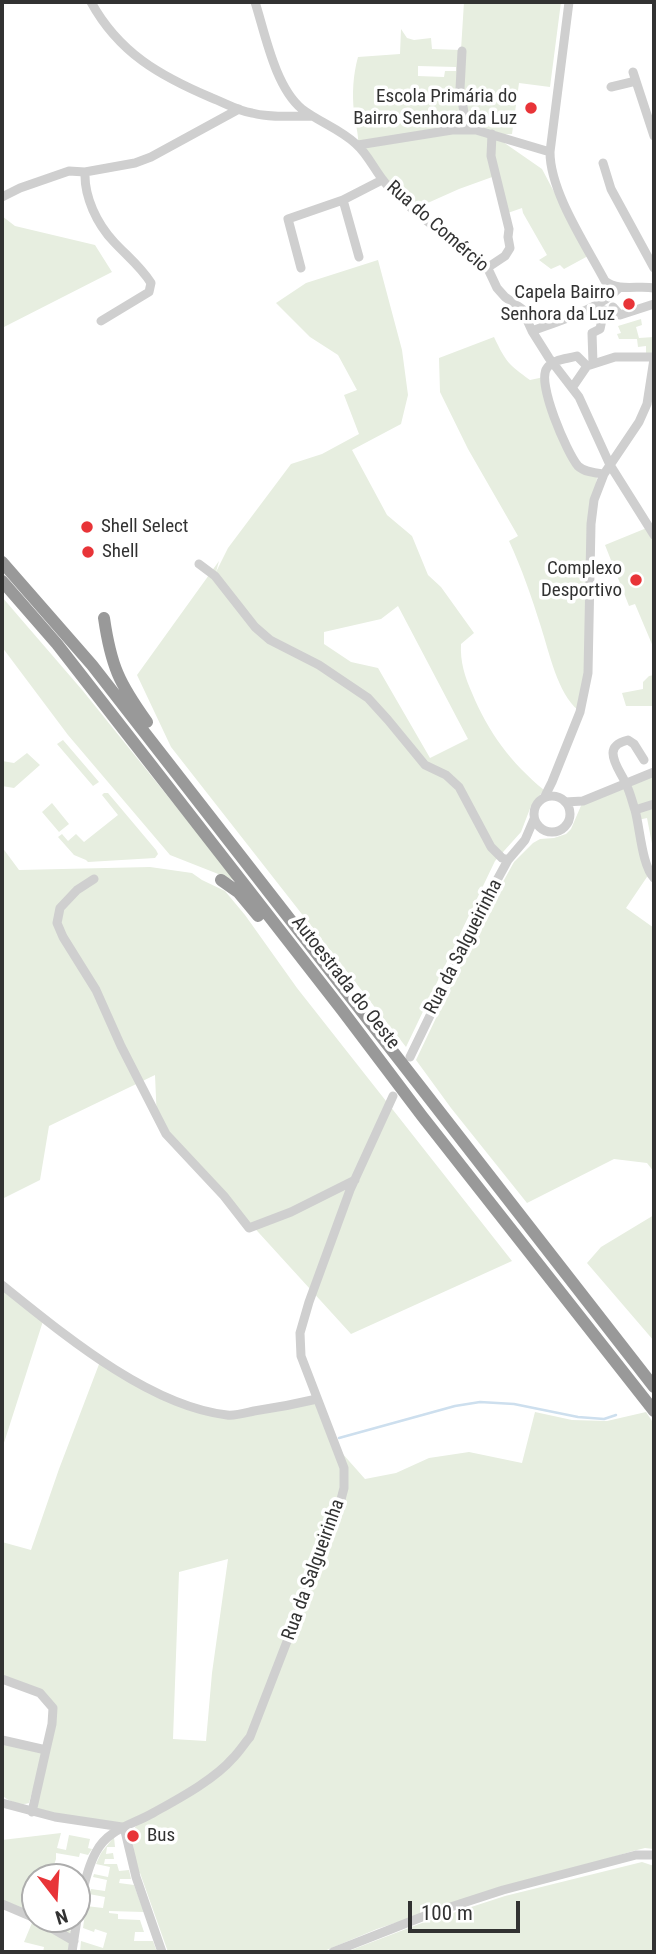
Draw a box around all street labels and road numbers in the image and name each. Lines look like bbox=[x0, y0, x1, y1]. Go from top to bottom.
street label: Rua do Comércio bbox=[381, 176, 493, 278]
street label: Rua da Salgueirinha bbox=[420, 876, 508, 1018]
street label: Autoestrada do Oeste bbox=[286, 912, 404, 1054]
street label: Rua da Salgueirinha bbox=[278, 1496, 350, 1644]

